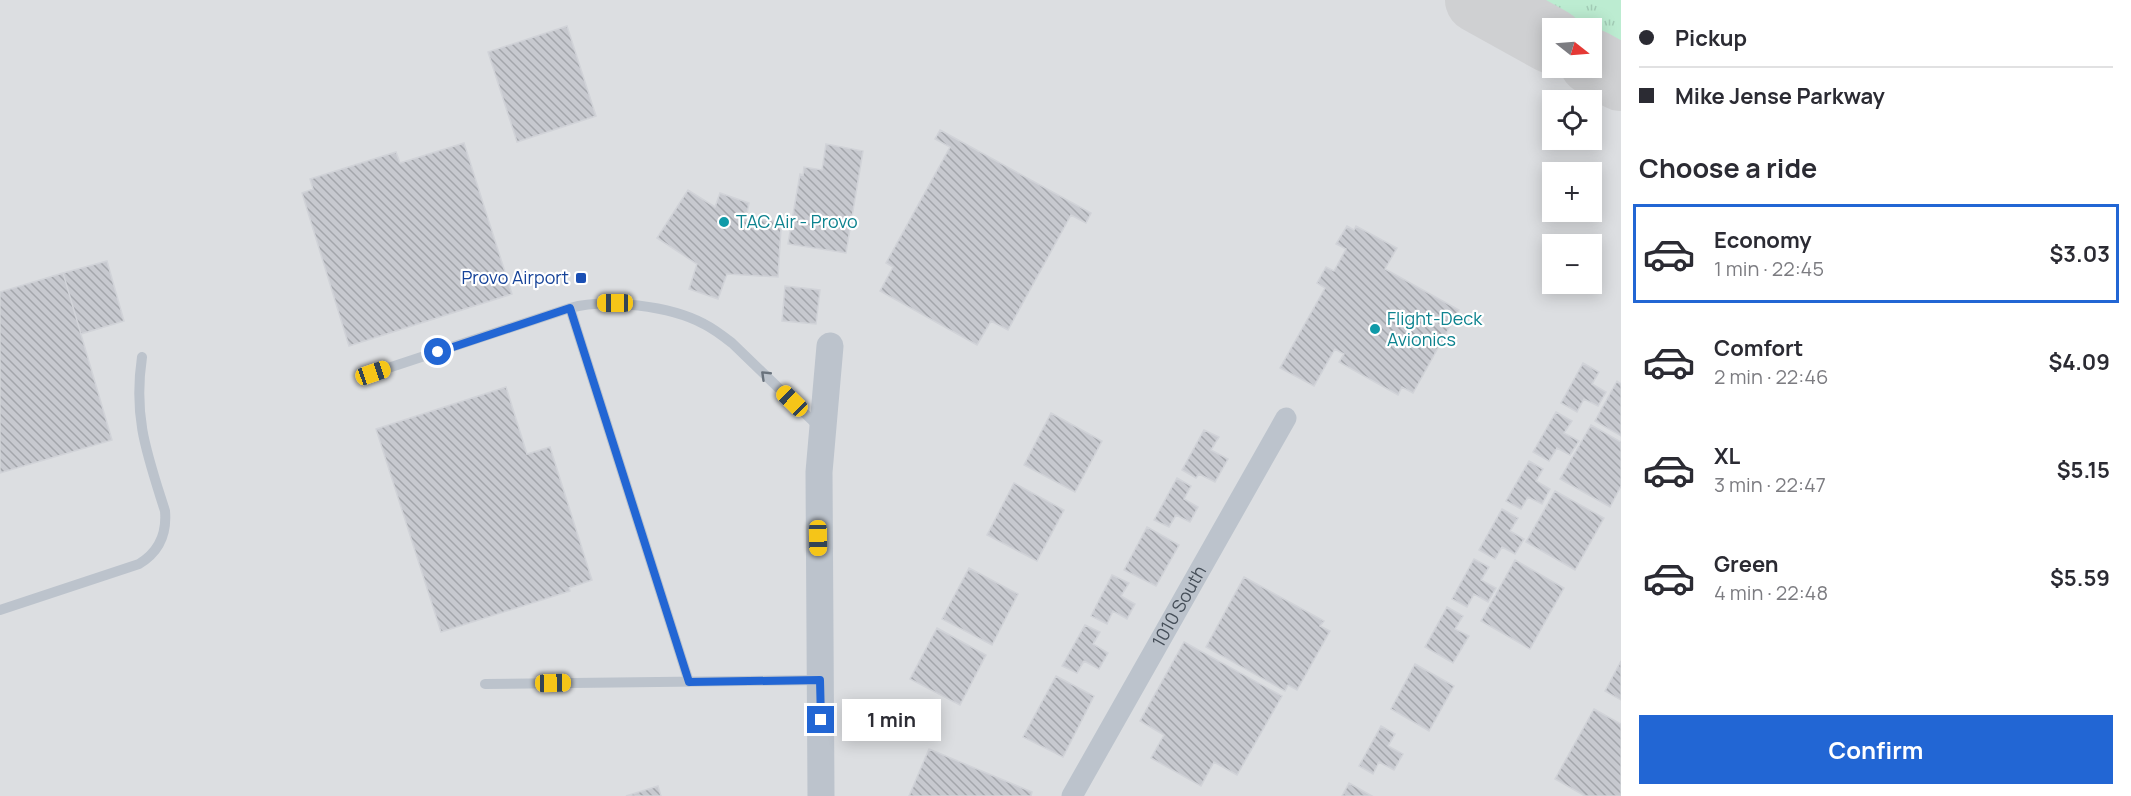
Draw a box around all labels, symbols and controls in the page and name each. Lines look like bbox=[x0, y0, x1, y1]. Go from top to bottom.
north arrow bbox=[1542, 18, 1602, 78]
map controls bbox=[1542, 18, 1602, 294]
text: Pickup bbox=[1675, 23, 1747, 53]
text: Mike Jense Parkway bbox=[1675, 81, 1885, 111]
button: locate bbox=[1542, 90, 1602, 150]
text: Choose a ride bbox=[1639, 149, 1817, 186]
button: + bbox=[1542, 162, 1602, 222]
place label: TAC Air - Provo bbox=[736, 209, 858, 233]
marker: TAC Air - Provo bbox=[717, 215, 731, 229]
text: Economy bbox=[1714, 225, 1812, 255]
icon: car bbox=[1642, 227, 1696, 281]
button: − bbox=[1542, 234, 1602, 294]
text: $3.03 bbox=[2049, 239, 2110, 269]
text: 1 min · 22:45 bbox=[1714, 255, 1824, 282]
place label: Provo Airport bbox=[461, 265, 569, 289]
marker: Provo Airport bbox=[574, 271, 588, 285]
car bbox=[597, 294, 633, 312]
place label: Flight-Deck Avionics bbox=[1387, 306, 1483, 351]
marker: Flight-Deck Avionics bbox=[1368, 322, 1382, 336]
text: Comfort bbox=[1714, 333, 1803, 363]
icon: car bbox=[1642, 335, 1696, 389]
route start bbox=[424, 338, 451, 365]
text: $4.09 bbox=[2048, 347, 2110, 377]
car bbox=[353, 359, 393, 387]
text: 2 min · 22:46 bbox=[1714, 363, 1828, 390]
one-way arrow bbox=[761, 371, 771, 382]
car bbox=[773, 382, 811, 420]
text: XL bbox=[1714, 441, 1740, 471]
icon: car bbox=[1642, 443, 1696, 497]
text: $5.15 bbox=[2057, 455, 2110, 485]
text: 3 min · 22:47 bbox=[1714, 471, 1826, 498]
car bbox=[809, 520, 827, 556]
text: Green bbox=[1714, 549, 1779, 579]
icon: car bbox=[1642, 551, 1696, 605]
street label: 1010 South bbox=[1146, 561, 1211, 651]
text: $5.59 bbox=[2050, 563, 2110, 593]
text: 4 min · 22:48 bbox=[1714, 579, 1828, 606]
car bbox=[535, 674, 571, 692]
callout: 1 min bbox=[842, 699, 941, 741]
route end bbox=[807, 706, 834, 733]
text: 1 min bbox=[867, 706, 916, 733]
button: Confirm bbox=[1639, 715, 2113, 784]

